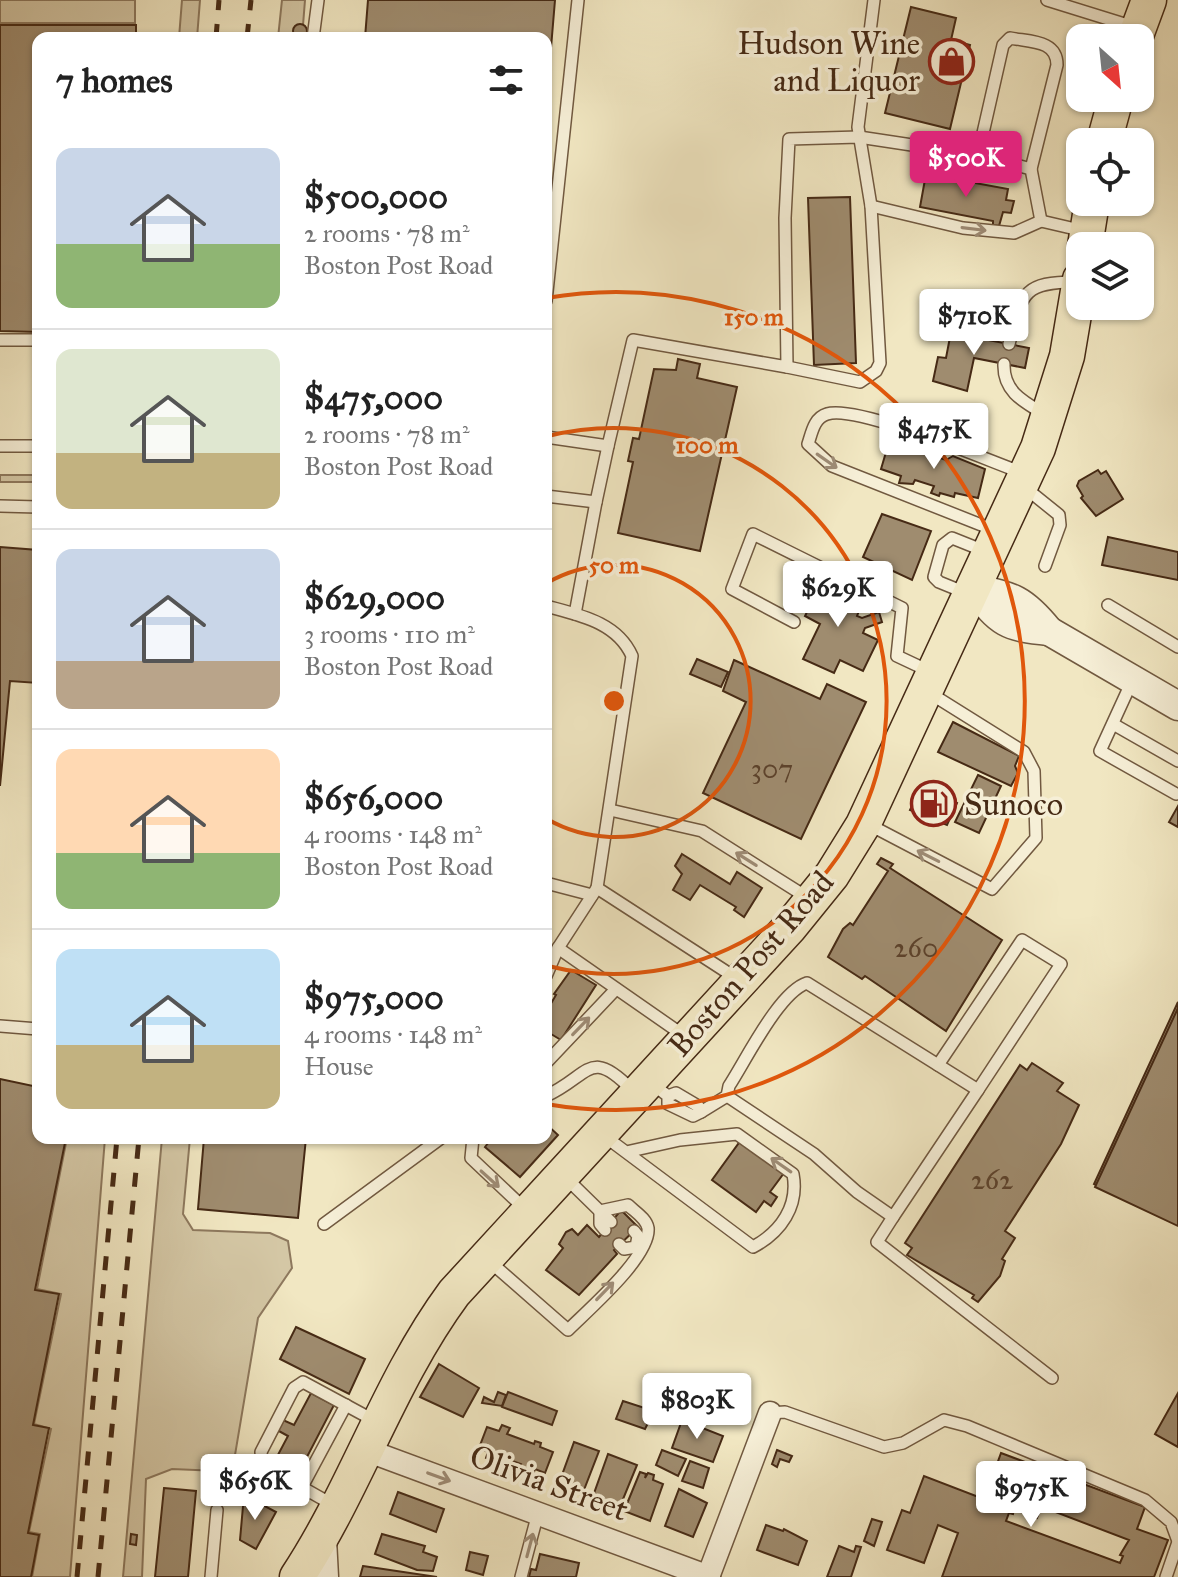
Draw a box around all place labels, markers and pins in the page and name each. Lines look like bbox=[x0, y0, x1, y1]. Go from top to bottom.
place label: Hudson Wine and Liquor bbox=[737, 24, 920, 100]
shop icon: Hudson Wine and Liquor bbox=[927, 37, 975, 85]
pin: $500K bbox=[910, 131, 1022, 199]
pin: $710K bbox=[918, 289, 1030, 357]
pin: $475K bbox=[878, 403, 990, 471]
pin: $629K bbox=[782, 561, 894, 629]
centre of rings bbox=[600, 687, 628, 715]
fuel station icon: Sunoco bbox=[909, 780, 957, 828]
place label: Sunoco bbox=[964, 785, 1063, 824]
pin: $803K bbox=[641, 1373, 753, 1441]
pin: $656K bbox=[199, 1454, 311, 1522]
pin: $975K bbox=[975, 1461, 1087, 1529]

